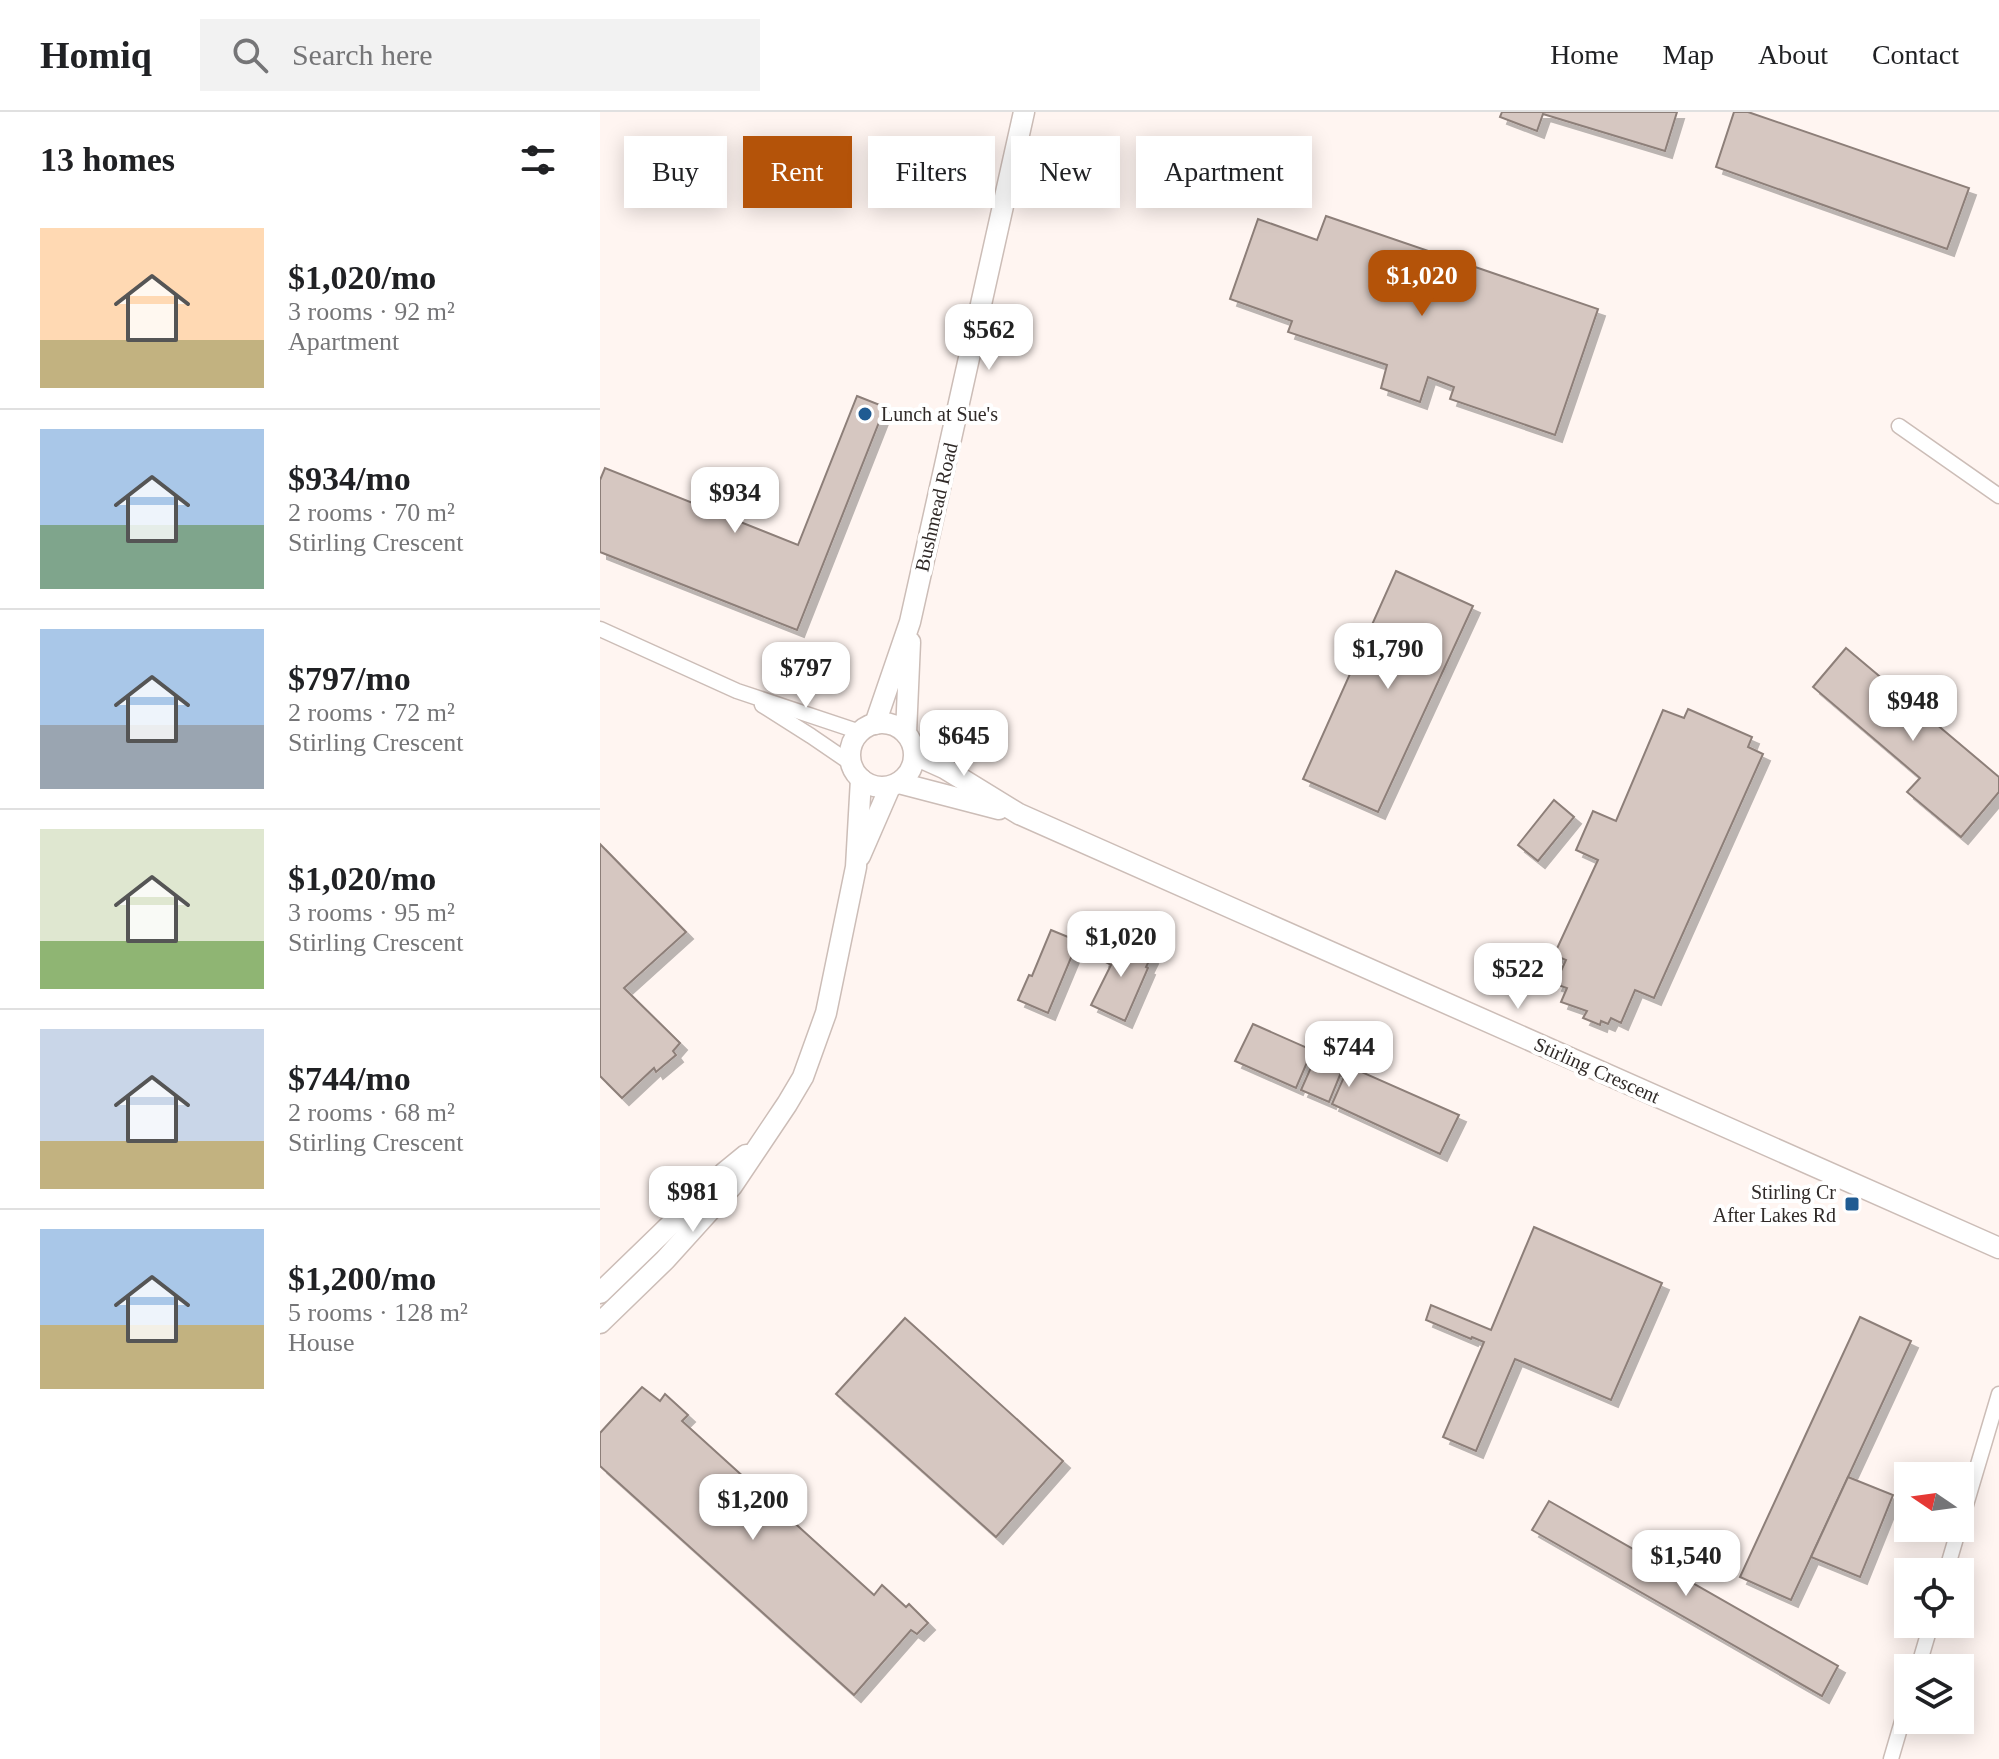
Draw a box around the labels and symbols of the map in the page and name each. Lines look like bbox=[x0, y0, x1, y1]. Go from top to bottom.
pin: $1,020 bbox=[1357, 250, 1487, 318]
pin: $562 bbox=[942, 304, 1036, 372]
place label: Lunch at Sue's bbox=[881, 403, 998, 425]
marker: Lunch at Sue's bbox=[856, 405, 874, 423]
street label: Bushmead Road bbox=[910, 440, 962, 574]
pin: $934 bbox=[688, 467, 782, 535]
pin: $1,790 bbox=[1323, 623, 1453, 691]
pin: $797 bbox=[759, 642, 853, 710]
pin: $948 bbox=[1866, 675, 1960, 743]
pin: $645 bbox=[917, 710, 1011, 778]
pin: $1,020 bbox=[1056, 911, 1186, 979]
pin: $522 bbox=[1471, 943, 1565, 1011]
pin: $744 bbox=[1302, 1021, 1396, 1089]
street label: Stirling Crescent bbox=[1530, 1032, 1664, 1109]
pin: $981 bbox=[646, 1166, 740, 1234]
place label: Stirling Cr After Lakes Rd bbox=[1713, 1181, 1836, 1226]
marker: Stirling Cr After Lakes Rd bbox=[1843, 1195, 1861, 1213]
north arrow bbox=[1894, 1462, 1974, 1542]
pin: $1,200 bbox=[688, 1474, 818, 1542]
pin: $1,540 bbox=[1621, 1530, 1751, 1598]

